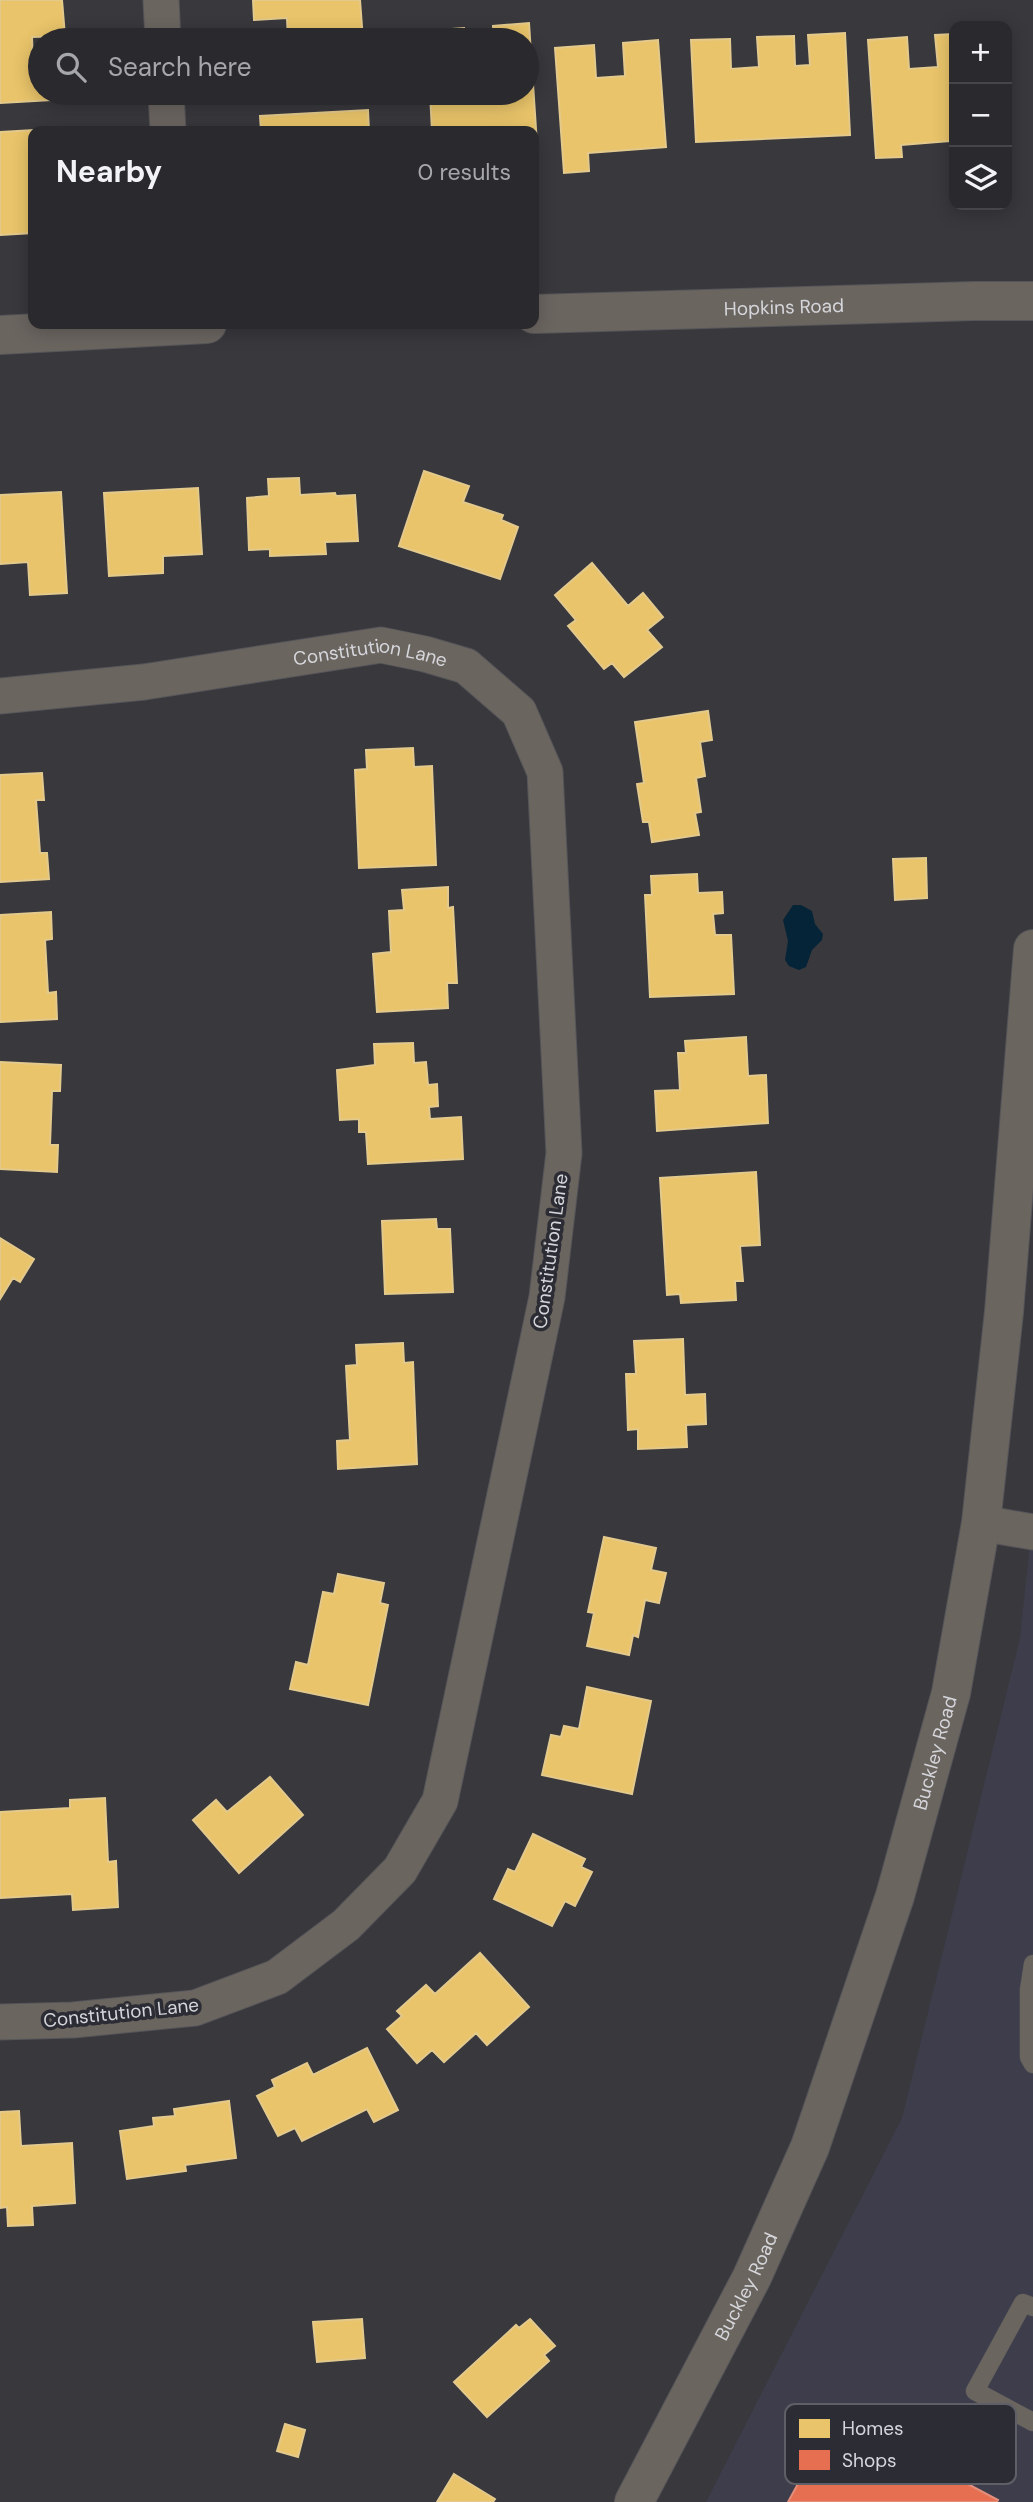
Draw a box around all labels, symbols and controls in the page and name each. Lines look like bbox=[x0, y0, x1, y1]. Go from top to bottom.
map controls bbox=[949, 21, 1012, 210]
button: + bbox=[949, 21, 1012, 84]
search box bbox=[28, 28, 539, 105]
icon: search bbox=[52, 48, 90, 86]
text: Search here bbox=[108, 50, 251, 84]
button: − bbox=[949, 84, 1012, 147]
button: layers bbox=[949, 147, 1012, 210]
text: Nearby bbox=[56, 152, 162, 191]
text: 0 results bbox=[418, 157, 511, 187]
street label: Hopkins Road bbox=[724, 293, 844, 321]
street label: Constitution Lane bbox=[291, 633, 450, 673]
street label: Constitution Lane bbox=[527, 1172, 574, 1330]
street label: Buckley Road bbox=[907, 1693, 963, 1813]
street label: Constitution Lane bbox=[42, 1992, 200, 2033]
street label: Buckley Road bbox=[709, 2229, 783, 2345]
legend bbox=[785, 2404, 1016, 2484]
text: Homes bbox=[842, 2416, 903, 2441]
text: Shops bbox=[842, 2448, 897, 2473]

